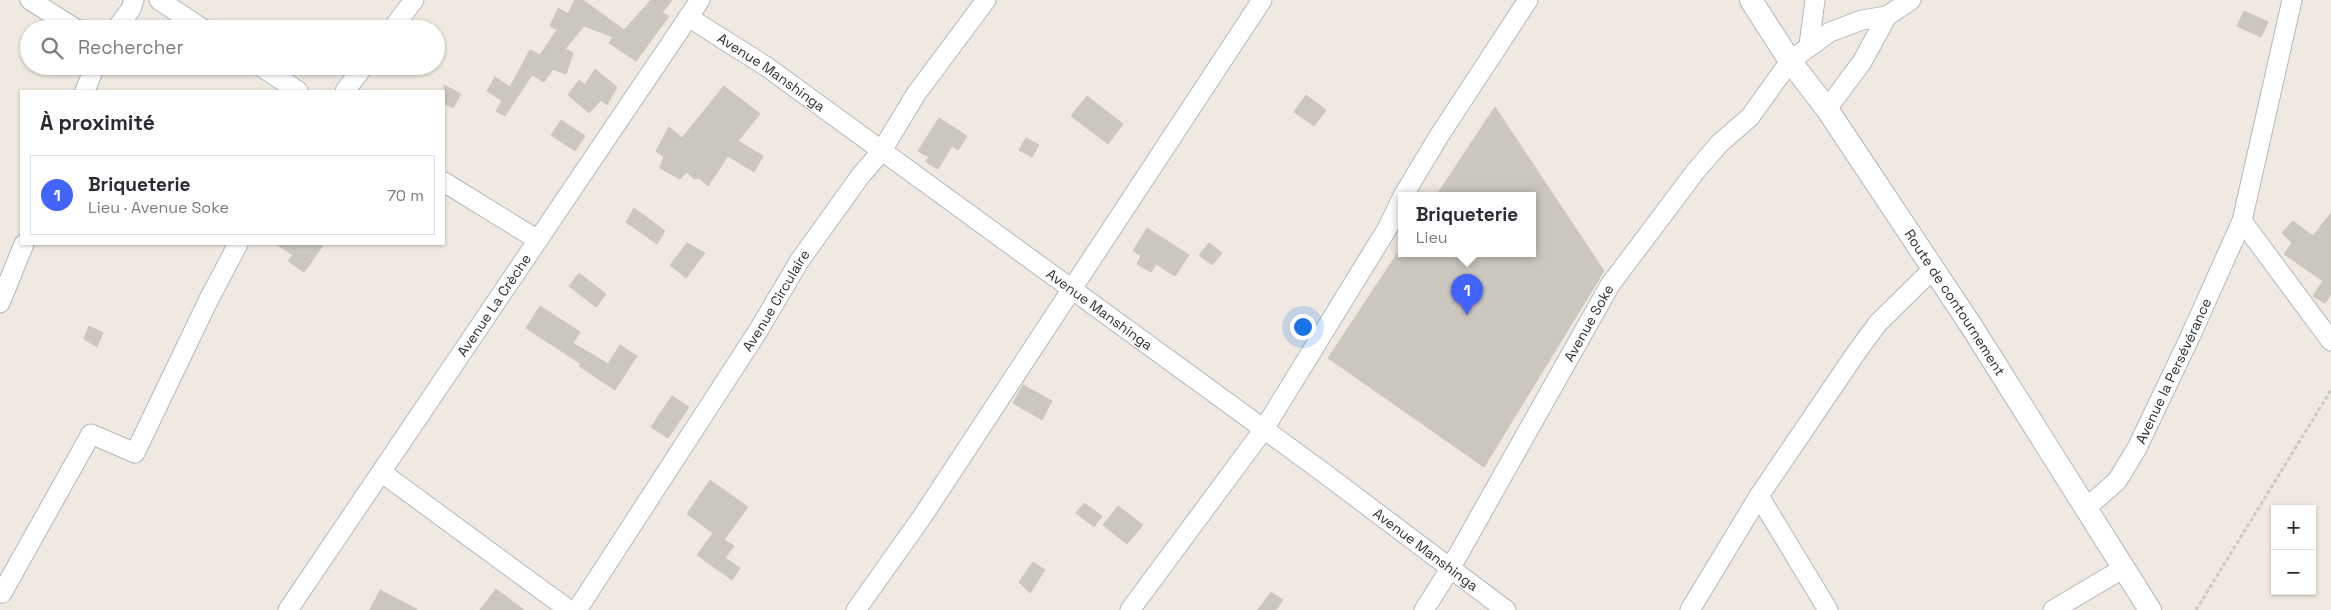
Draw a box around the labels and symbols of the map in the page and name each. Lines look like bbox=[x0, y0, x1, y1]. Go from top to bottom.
street label: Avenue Manshinga bbox=[714, 29, 829, 115]
street label: Route de contournement bbox=[1901, 226, 2009, 379]
street label: Avenue Circulaire bbox=[738, 246, 814, 355]
street label: Avenue La Crèche bbox=[453, 250, 535, 360]
street label: Avenue Manshinga bbox=[1043, 265, 1156, 354]
pin: 1 bbox=[1451, 274, 1483, 315]
street label: Avenue Soke bbox=[1560, 281, 1618, 365]
street label: Avenue la Persévérance bbox=[2131, 295, 2215, 447]
your location bbox=[1290, 314, 1316, 340]
street label: Avenue Manshinga bbox=[1370, 504, 1482, 595]

